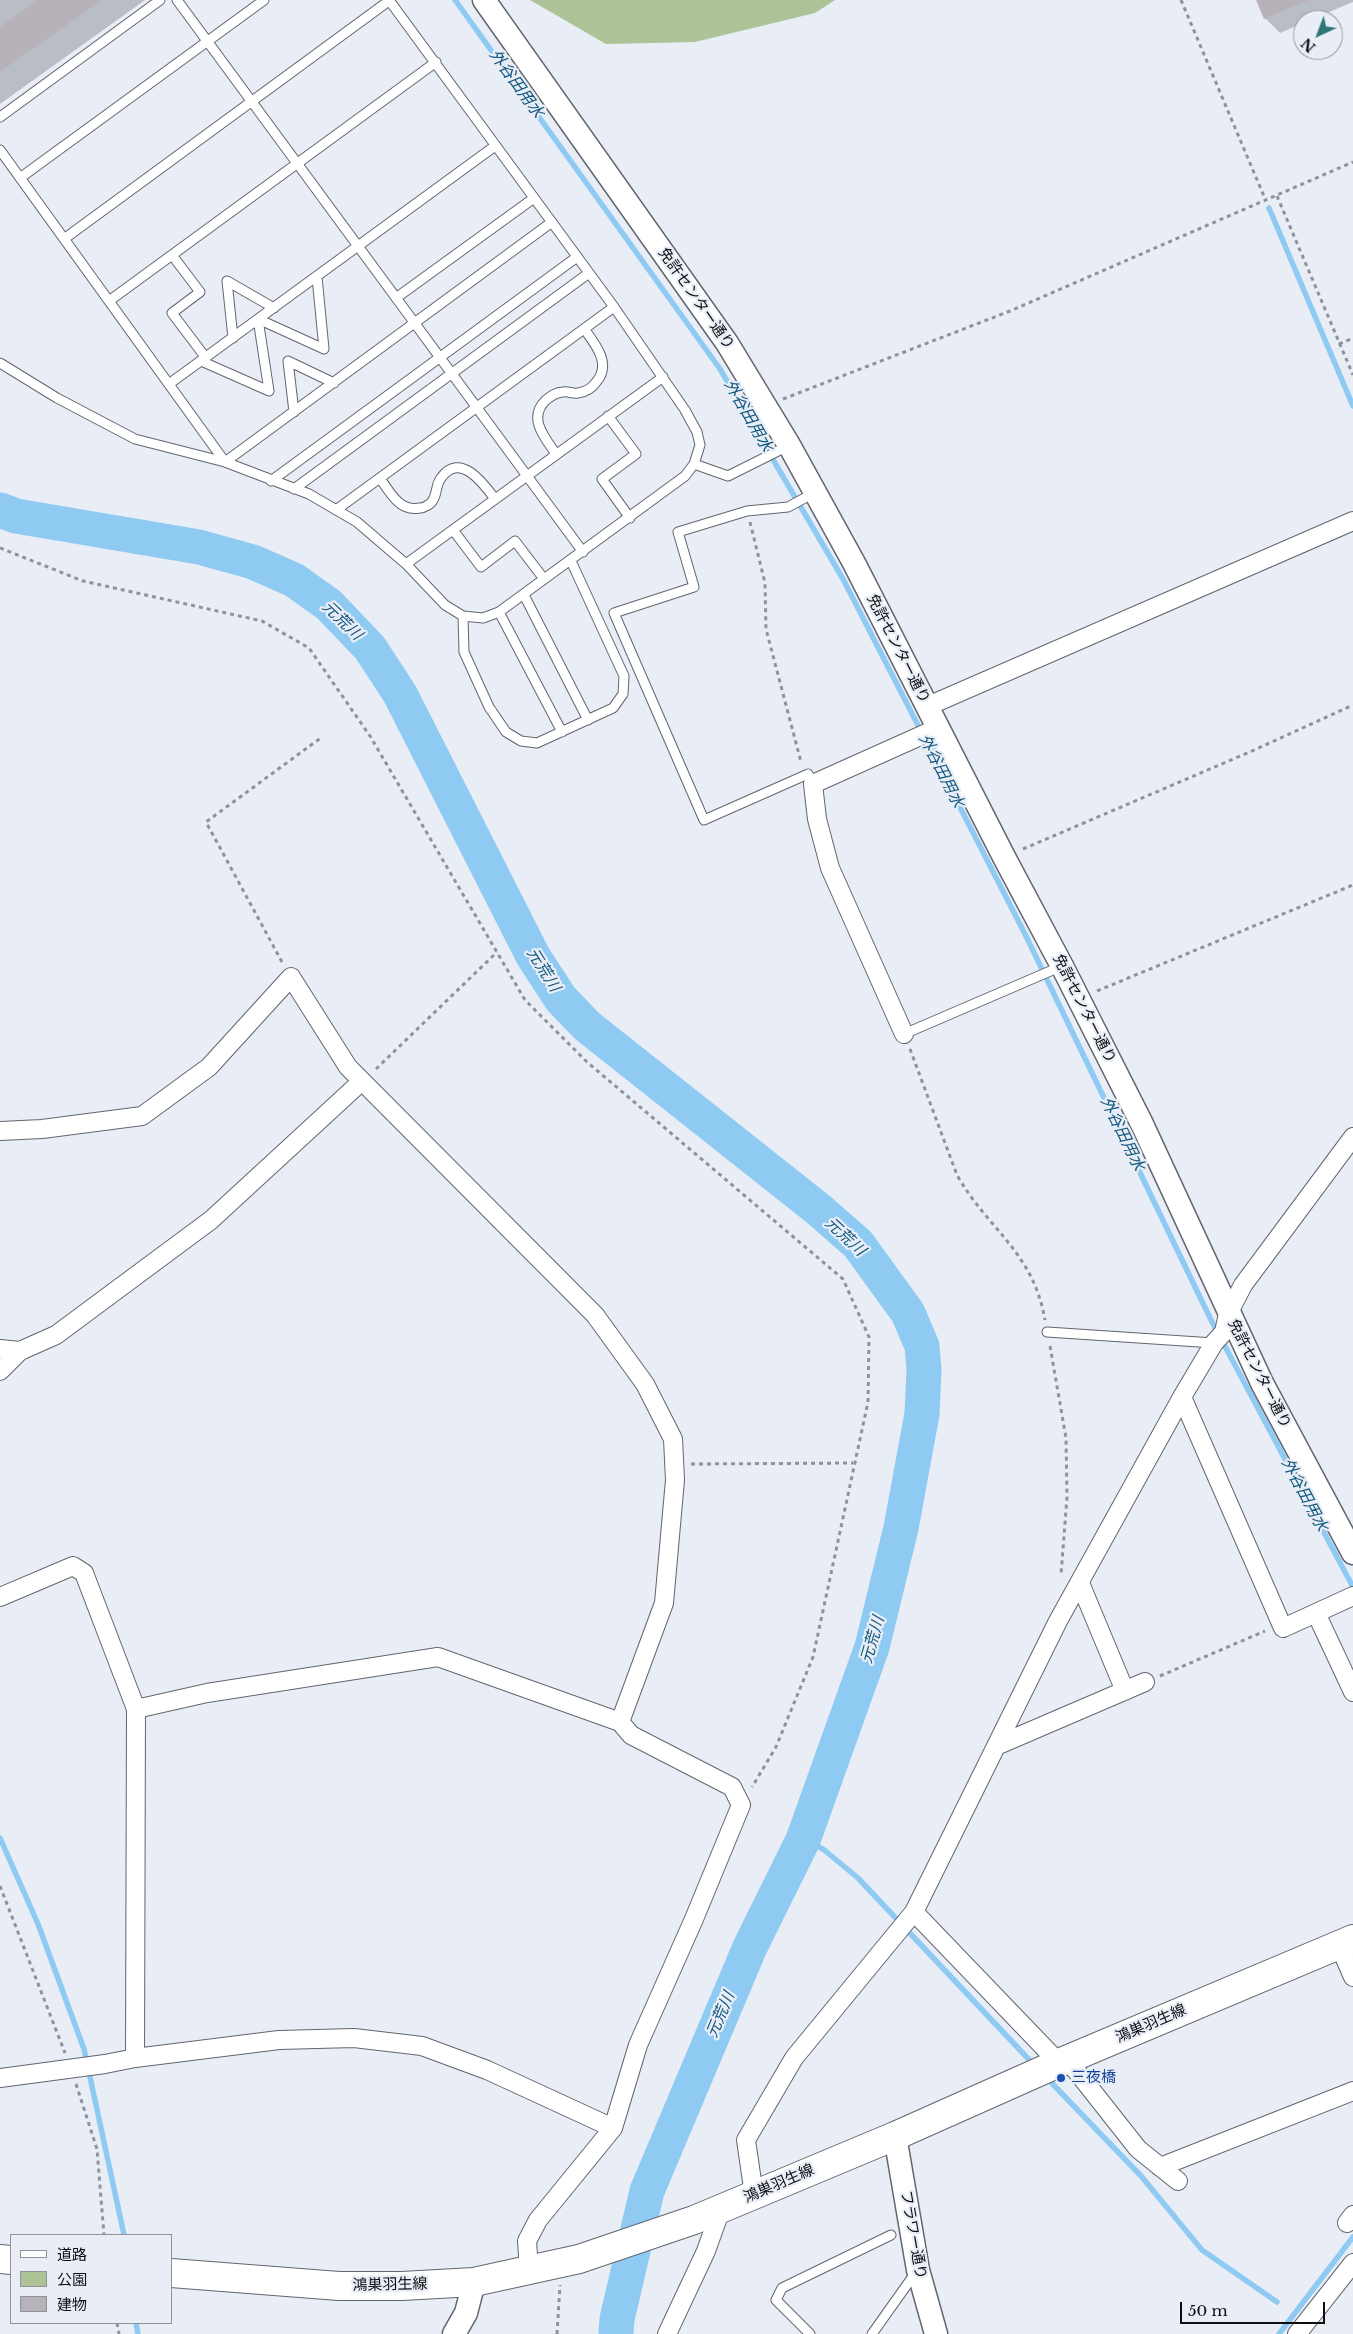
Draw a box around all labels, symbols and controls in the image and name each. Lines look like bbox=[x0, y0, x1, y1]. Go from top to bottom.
north arrow bbox=[1293, 10, 1343, 60]
text: N bbox=[1298, 34, 1319, 56]
water label: 外谷田用水 bbox=[485, 46, 547, 122]
street label: 免許センター通り bbox=[654, 245, 738, 353]
water label: 外谷田用水 bbox=[720, 377, 776, 455]
street label: 免許センター通り bbox=[863, 591, 933, 707]
water label: 元荒川 bbox=[318, 597, 366, 645]
water label: 外谷田用水 bbox=[914, 731, 968, 811]
water label: 元荒川 bbox=[522, 945, 564, 995]
street label: 免許センター通り bbox=[1049, 951, 1119, 1067]
water label: 外谷田用水 bbox=[1096, 1094, 1148, 1174]
water label: 元荒川 bbox=[821, 1214, 869, 1260]
street label: 免許センター通り bbox=[1224, 1316, 1294, 1432]
water label: 外谷田用水 bbox=[1277, 1455, 1331, 1535]
water label: 元荒川 bbox=[857, 1614, 889, 1666]
water label: 元荒川 bbox=[703, 1989, 739, 2041]
street label: 鴻巣羽生線 bbox=[1113, 2001, 1189, 2047]
place label: 三夜橋 bbox=[1071, 2069, 1116, 2087]
marker: 三夜橋 bbox=[1055, 2072, 1067, 2084]
street label: 鴻巣羽生線 bbox=[741, 2161, 817, 2207]
street label: フラワー通り bbox=[896, 2189, 930, 2281]
legend bbox=[10, 2234, 172, 2324]
text: 道路 bbox=[57, 2245, 87, 2264]
text: 公園 bbox=[57, 2270, 87, 2289]
street label: 鴻巣羽生線 bbox=[352, 2275, 428, 2295]
scale bar bbox=[1183, 2292, 1328, 2324]
text: 建物 bbox=[57, 2295, 87, 2314]
text: 50 m bbox=[1188, 2301, 1228, 2320]

